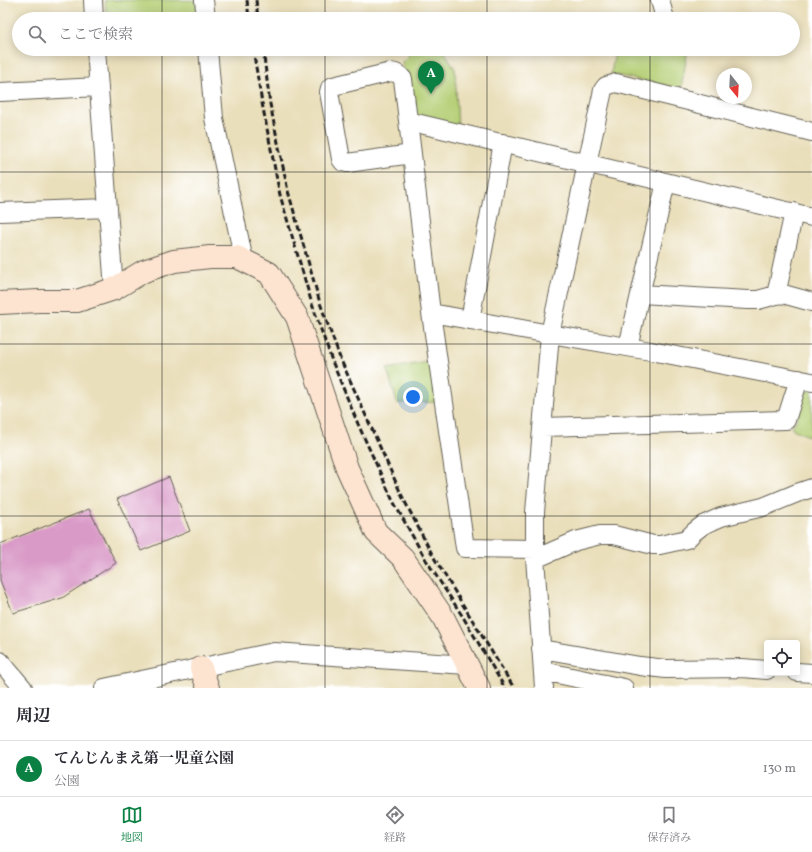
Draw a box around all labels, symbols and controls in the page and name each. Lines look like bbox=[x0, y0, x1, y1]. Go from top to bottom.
search box bbox=[12, 12, 800, 56]
icon: search bbox=[26, 23, 48, 45]
text: ここで検索 bbox=[58, 25, 133, 46]
pin: A bbox=[418, 61, 444, 94]
north arrow bbox=[716, 68, 752, 104]
your location bbox=[403, 387, 423, 407]
map controls bbox=[764, 640, 800, 676]
button: locate bbox=[764, 640, 800, 676]
text: 周辺 bbox=[16, 705, 50, 728]
text: てんじんまえ第一児童公園 bbox=[54, 749, 234, 770]
text: A bbox=[24, 760, 34, 778]
text: 130 m bbox=[763, 760, 796, 778]
text: 公園 bbox=[54, 773, 80, 791]
tab: 地図 bbox=[121, 804, 143, 846]
tab: 経路 bbox=[384, 804, 406, 846]
tab: 保存済み bbox=[647, 804, 691, 846]

